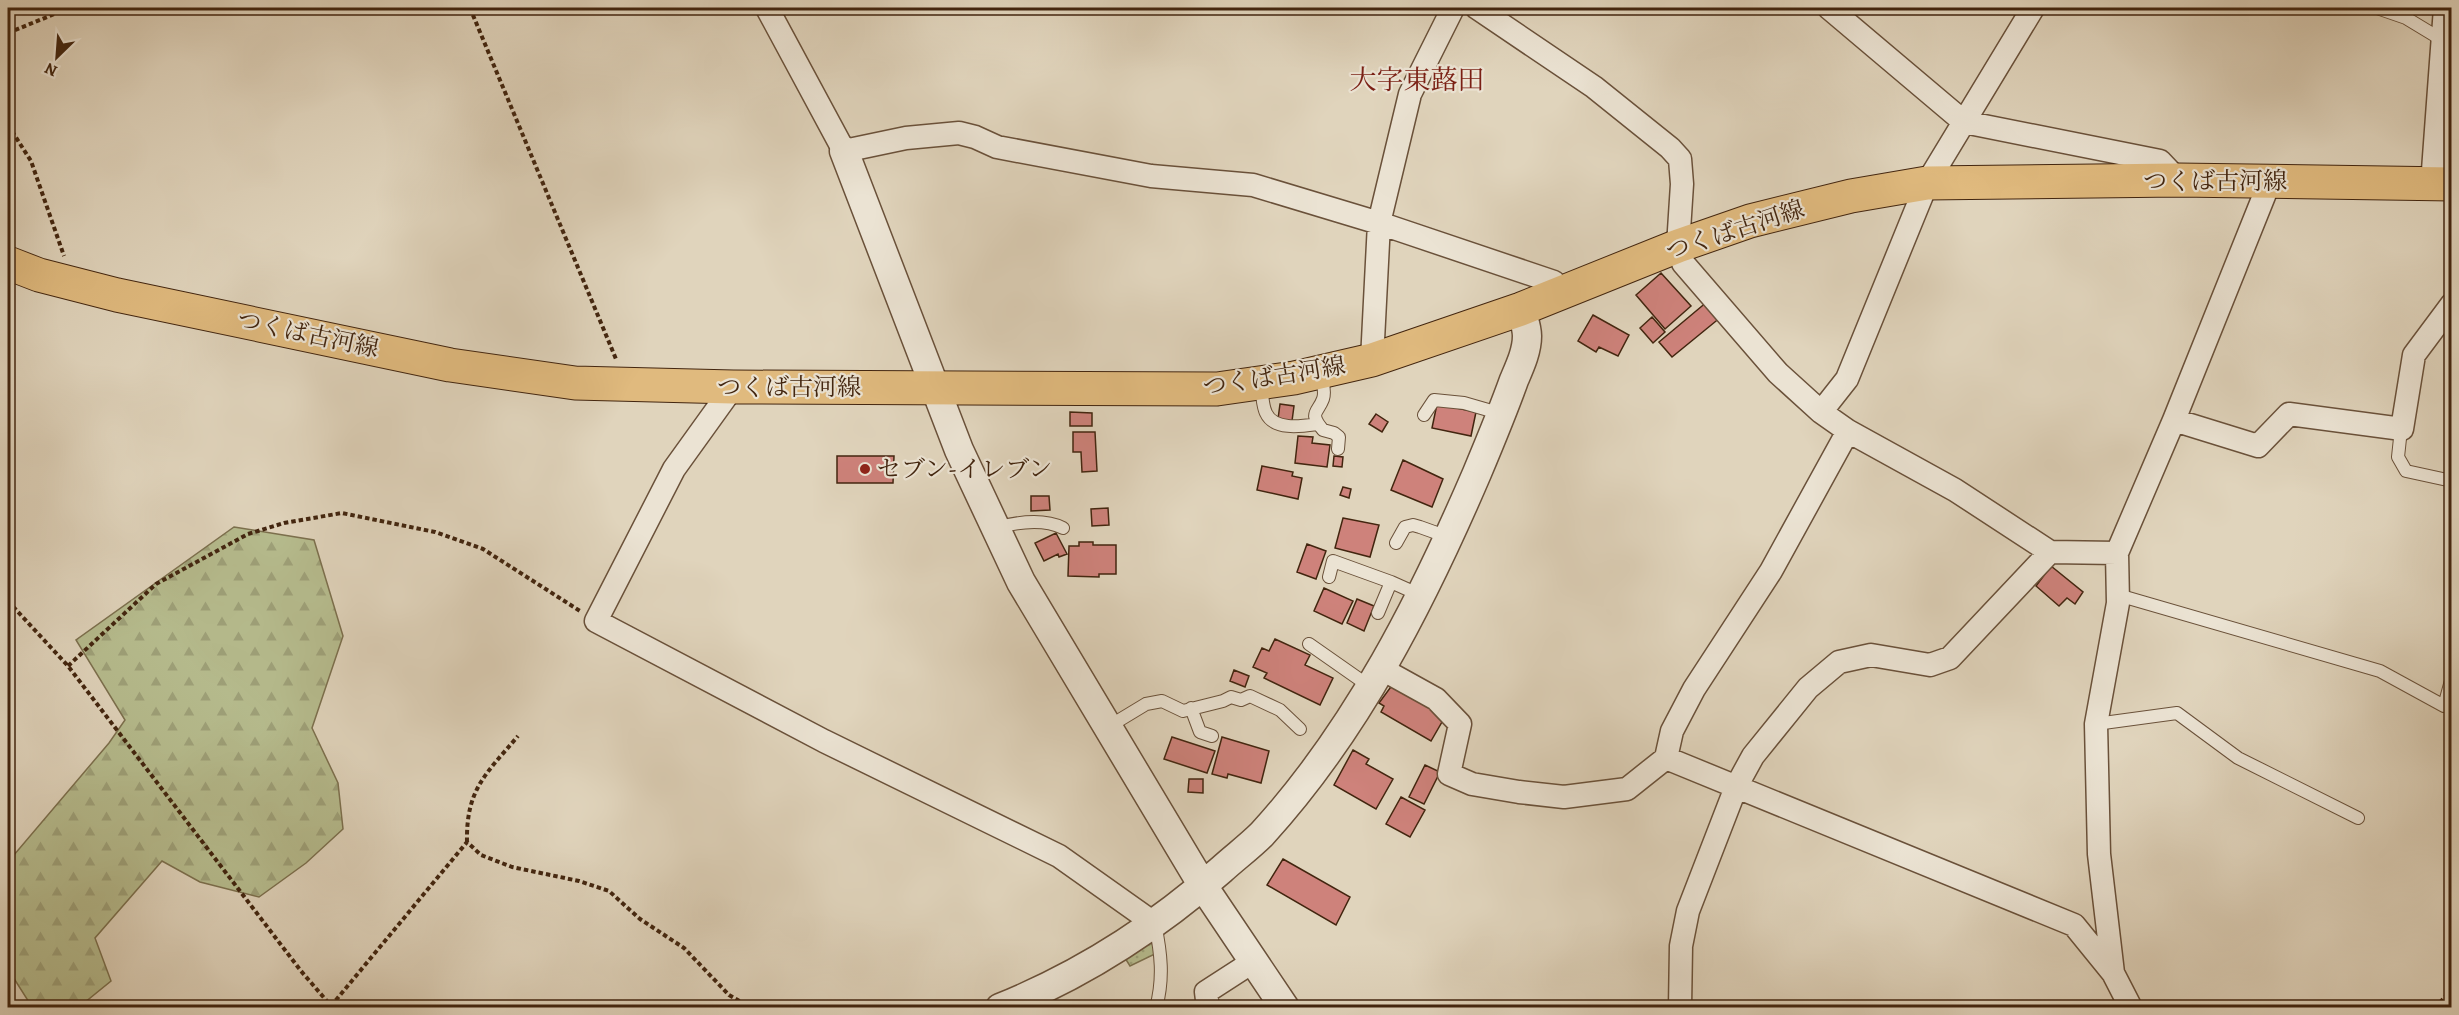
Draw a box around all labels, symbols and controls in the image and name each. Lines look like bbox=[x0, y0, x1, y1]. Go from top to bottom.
north arrow bbox=[27, 27, 87, 87]
text: N bbox=[41, 57, 61, 82]
district label: 大字東蕗田 bbox=[1350, 62, 1485, 98]
street label: つくば古河線 bbox=[2143, 165, 2287, 197]
street label: つくば古河線 bbox=[1662, 193, 1808, 267]
street label: つくば古河線 bbox=[234, 303, 382, 365]
street label: つくば古河線 bbox=[1200, 349, 1348, 403]
street label: つくば古河線 bbox=[717, 371, 861, 403]
place label: セブン-イレブン bbox=[877, 453, 1052, 485]
marker: セブン-イレブン bbox=[858, 462, 872, 476]

